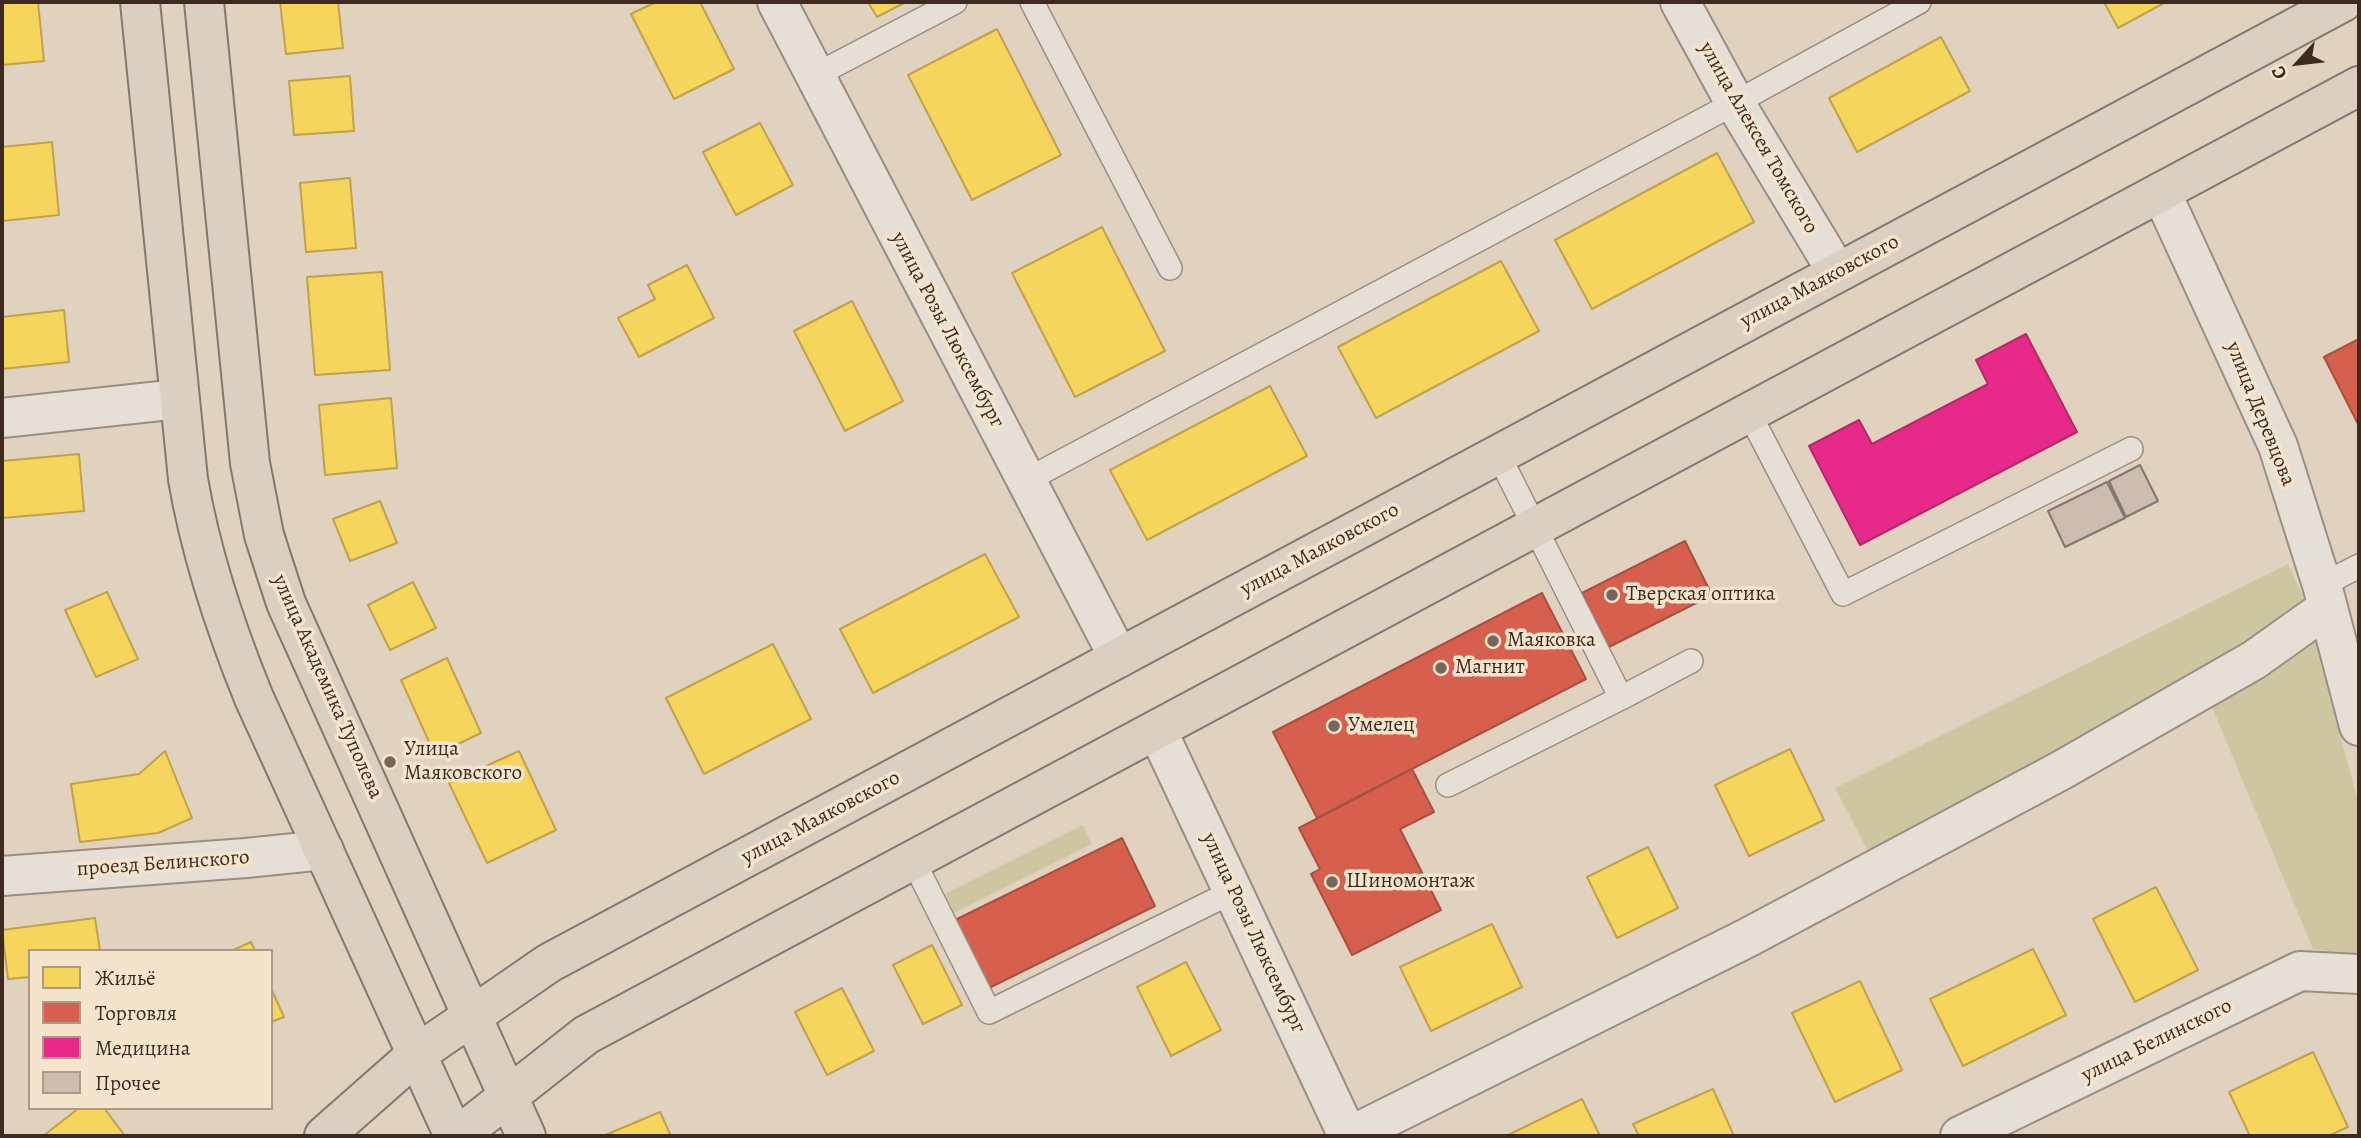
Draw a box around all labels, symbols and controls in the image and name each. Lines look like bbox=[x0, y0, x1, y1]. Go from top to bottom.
north arrow bbox=[2263, 28, 2333, 98]
street label: улица Алексея Томского bbox=[1693, 38, 1823, 238]
text: С bbox=[2265, 61, 2294, 84]
street label: улица Розы Люксембург bbox=[885, 228, 1009, 432]
street label: улица Маяковского bbox=[1736, 230, 1904, 334]
street label: улица Деревцова bbox=[2220, 338, 2300, 490]
street label: улица Маяковского bbox=[1236, 498, 1404, 602]
street label: улица Академика Туполева bbox=[266, 571, 388, 803]
place label: Тверская оптика bbox=[1626, 582, 1775, 608]
marker: Тверская оптика bbox=[1604, 587, 1620, 603]
place label: Маяковка bbox=[1507, 628, 1596, 654]
marker: Маяковка bbox=[1485, 633, 1501, 649]
place label: Магнит bbox=[1455, 655, 1525, 681]
marker: Магнит bbox=[1433, 660, 1449, 676]
place label: Умелец bbox=[1348, 713, 1415, 739]
marker: Умелец bbox=[1326, 718, 1342, 734]
place label: Улица Маяковского bbox=[404, 737, 522, 787]
marker: Улица Маяковского bbox=[382, 754, 398, 770]
street label: улица Маяковского bbox=[737, 766, 905, 870]
street label: улица Розы Люксембург bbox=[1196, 829, 1310, 1037]
street label: проезд Белинского bbox=[76, 845, 250, 883]
place label: Шиномонтаж bbox=[1346, 869, 1475, 895]
marker: Шиномонтаж bbox=[1324, 874, 1340, 890]
legend bbox=[28, 949, 273, 1110]
text: Жильё bbox=[95, 964, 156, 992]
street label: улица Белинского bbox=[2078, 994, 2236, 1088]
text: Торговля bbox=[95, 999, 177, 1027]
text: Медицина bbox=[95, 1034, 190, 1062]
text: Прочее bbox=[95, 1069, 161, 1097]

